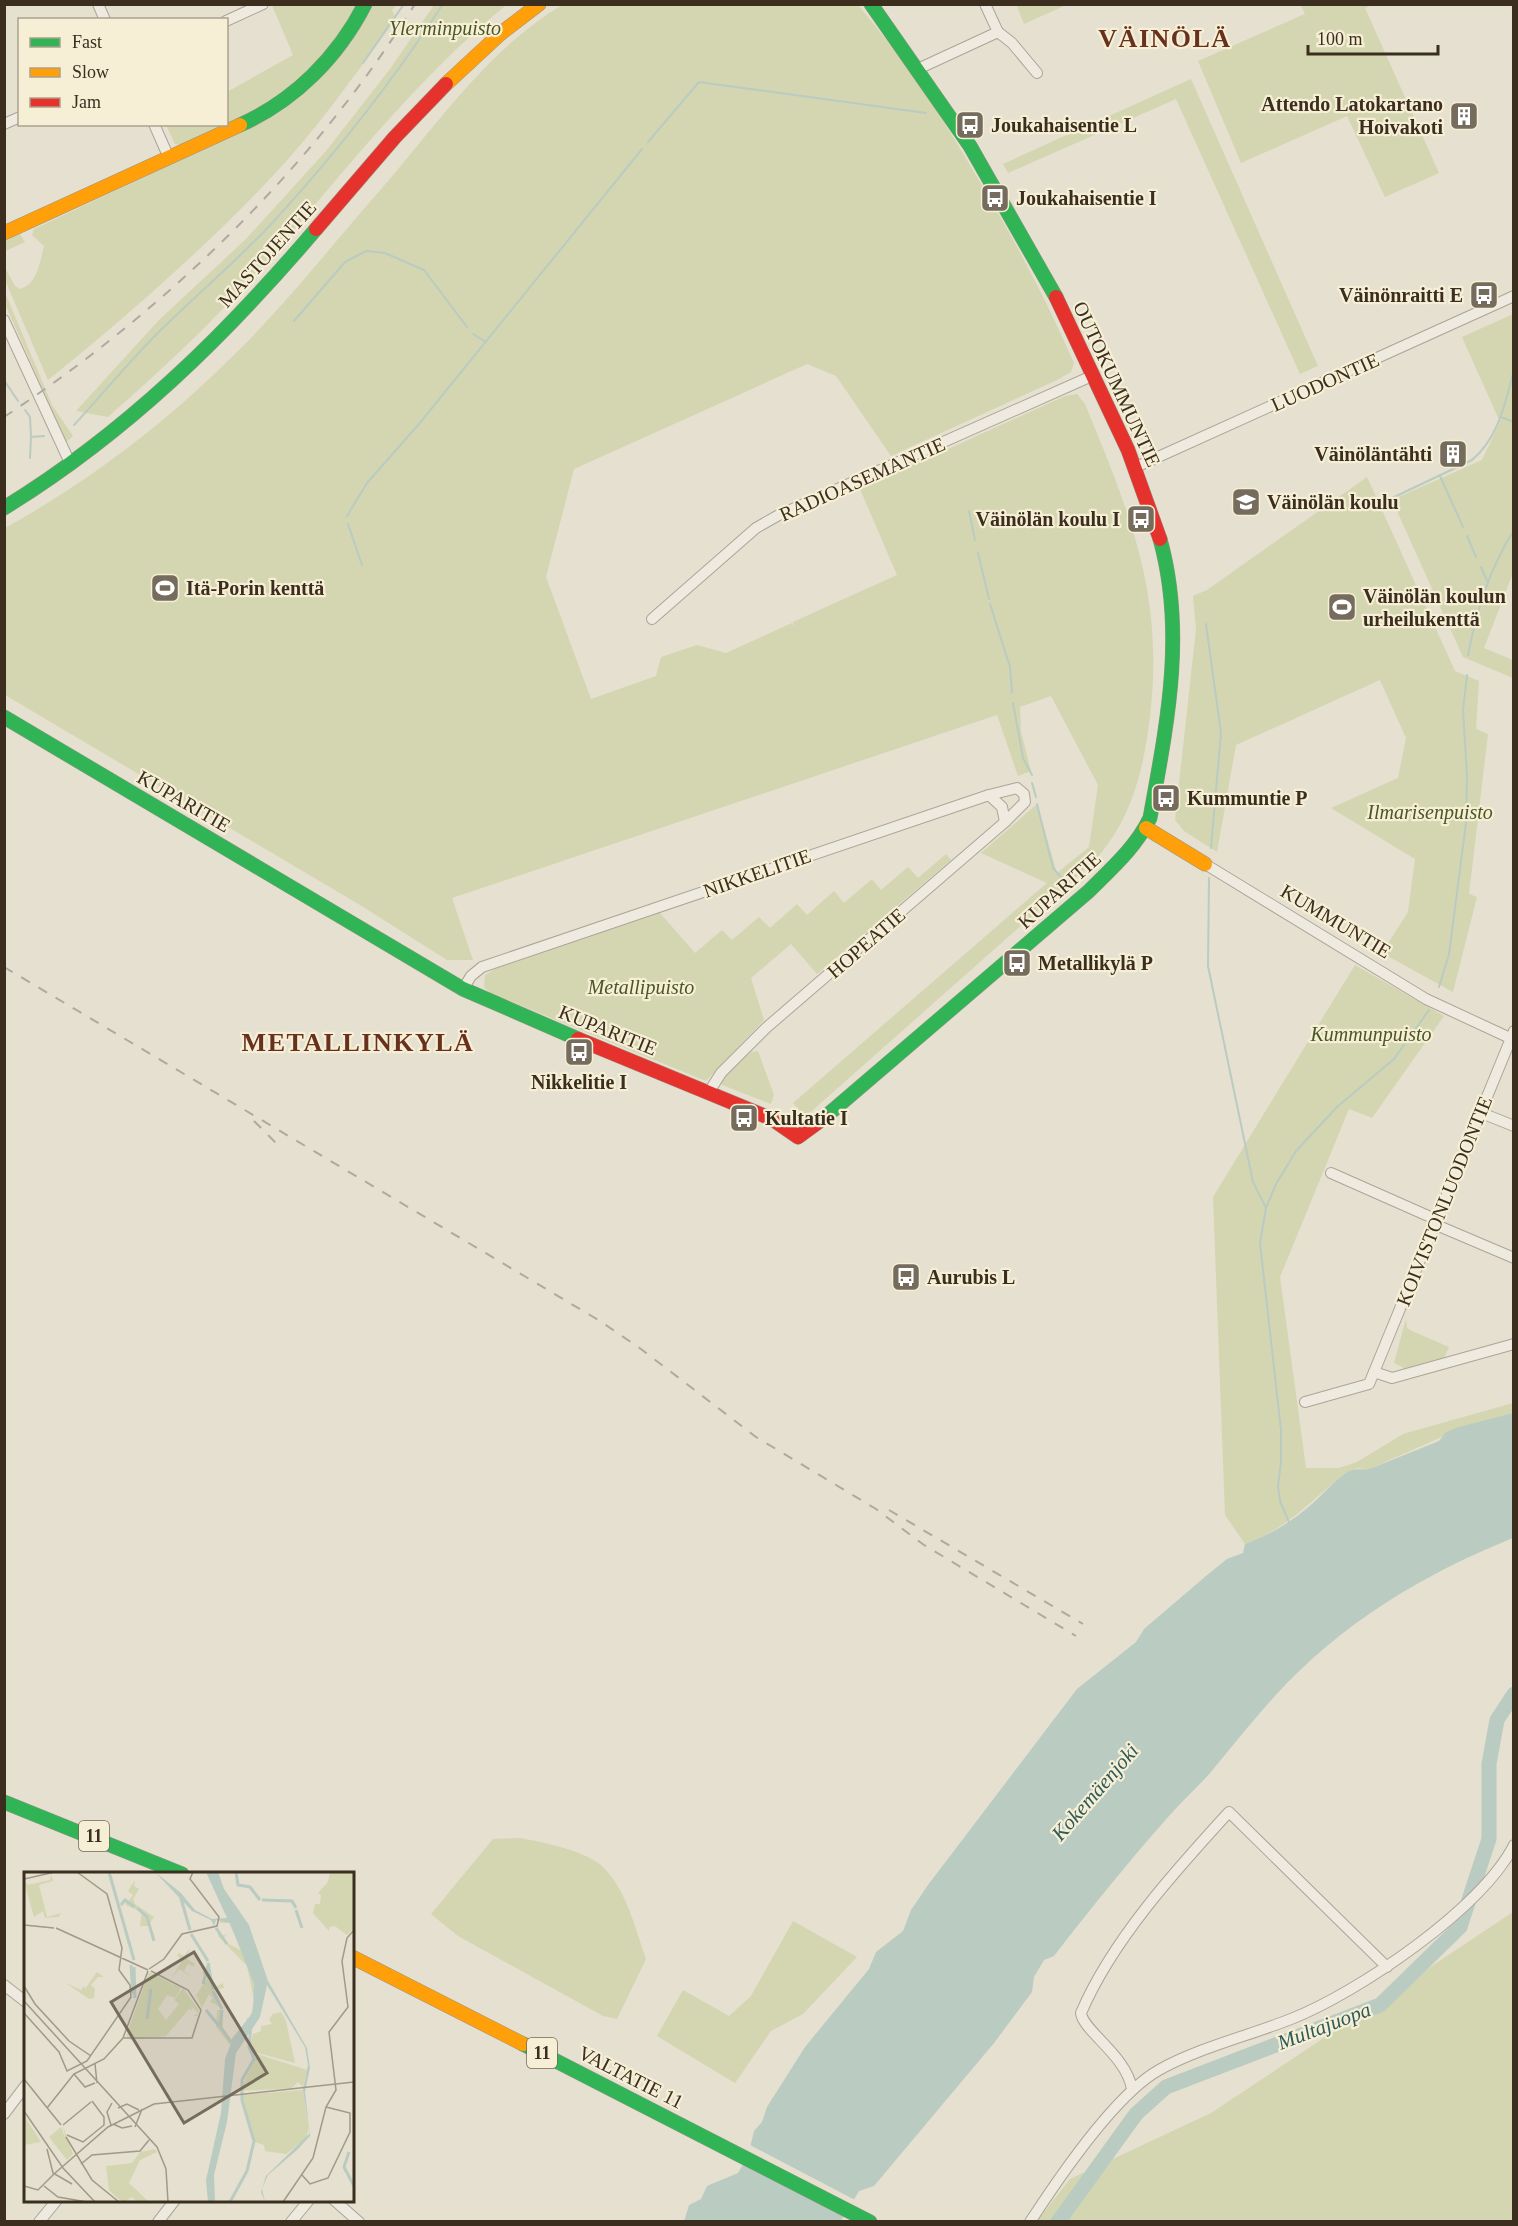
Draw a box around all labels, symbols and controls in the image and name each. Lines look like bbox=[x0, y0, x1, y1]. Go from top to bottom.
park label: Ylerminpuisto bbox=[389, 17, 501, 40]
legend bbox=[18, 18, 228, 126]
scale bar bbox=[1308, 18, 1438, 56]
district label: VÄINÖLÄ bbox=[1098, 24, 1232, 53]
text: 100 m bbox=[1317, 29, 1363, 49]
text: Fast bbox=[72, 32, 102, 52]
text: Slow bbox=[72, 62, 109, 82]
text: Jam bbox=[72, 92, 101, 112]
place label: Attendo Latokartano Hoivakoti bbox=[1261, 93, 1443, 138]
building icon: Attendo Latokartano Hoivakoti bbox=[1448, 100, 1480, 132]
bus stop icon: Joukahaisentie L bbox=[954, 109, 986, 141]
place label: Joukahaisentie L bbox=[991, 114, 1137, 136]
bus stop icon: Joukahaisentie I bbox=[979, 182, 1011, 214]
place label: Joukahaisentie I bbox=[1016, 187, 1157, 209]
street label: MASTOJENTIE bbox=[214, 196, 320, 312]
bus stop icon: Väinönraitti E bbox=[1468, 279, 1500, 311]
place label: Väinönraitti E bbox=[1339, 284, 1463, 306]
street label: OUTOKUMMUNTIE bbox=[1069, 298, 1165, 470]
street label: LUODONTIE bbox=[1268, 348, 1382, 416]
street label: RADIOASEMANTIE bbox=[776, 433, 948, 525]
building icon: Väinöläntähti bbox=[1437, 438, 1469, 470]
place label: Väinöläntähti bbox=[1314, 443, 1432, 465]
school or university icon: Väinölän koulu bbox=[1230, 486, 1262, 518]
place label: Väinölän koulu bbox=[1267, 491, 1399, 513]
bus stop icon: Väinölän koulu I bbox=[1125, 503, 1157, 535]
place label: Väinölän koulu I bbox=[975, 508, 1120, 530]
sports icon: Itä-Porin kenttä bbox=[149, 572, 181, 604]
place label: Itä-Porin kenttä bbox=[186, 577, 324, 599]
place label: Väinölän koulun urheilukenttä bbox=[1363, 585, 1506, 630]
sports icon: Väinölän koulun urheilukenttä bbox=[1326, 591, 1358, 623]
street label: KUPARITIE bbox=[134, 766, 234, 836]
bus stop icon: Kummuntie P bbox=[1150, 782, 1182, 814]
place label: Kummuntie P bbox=[1187, 787, 1308, 809]
park label: Ilmarisenpuisto bbox=[1366, 801, 1493, 824]
street label: NIKKELITIE bbox=[700, 844, 814, 902]
street label: KUPARITIE bbox=[1013, 847, 1105, 933]
street label: KUMMUNTIE bbox=[1277, 880, 1395, 962]
street label: HOPEATIE bbox=[823, 903, 909, 983]
bus stop icon: Metallikylä P bbox=[1001, 947, 1033, 979]
place label: Metallikylä P bbox=[1038, 952, 1153, 975]
park label: Metallipuisto bbox=[587, 976, 694, 999]
street label: KUPARITIE bbox=[556, 1000, 660, 1060]
park label: Kummunpuisto bbox=[1309, 1023, 1432, 1046]
district label: METALLINKYLÄ bbox=[242, 1028, 474, 1057]
bus stop icon: Nikkelitie I bbox=[563, 1036, 595, 1068]
place label: Nikkelitie I bbox=[531, 1071, 627, 1093]
street label: KOIVISTONLUODONTIE bbox=[1392, 1093, 1496, 1309]
bus stop icon: Kultatie I bbox=[728, 1102, 760, 1134]
place label: Kultatie I bbox=[765, 1107, 848, 1129]
bus stop icon: Aurubis L bbox=[890, 1261, 922, 1293]
place label: Aurubis L bbox=[927, 1266, 1015, 1288]
water label: Kokemäenjoki bbox=[1046, 1739, 1144, 1846]
road number: 11 bbox=[79, 1821, 109, 1851]
inset map bbox=[24, 1872, 354, 2202]
water label: Multajuopa bbox=[1273, 1997, 1374, 2055]
road number: 11 bbox=[527, 2038, 557, 2068]
street label: VALTATIE 11 bbox=[575, 2041, 687, 2113]

